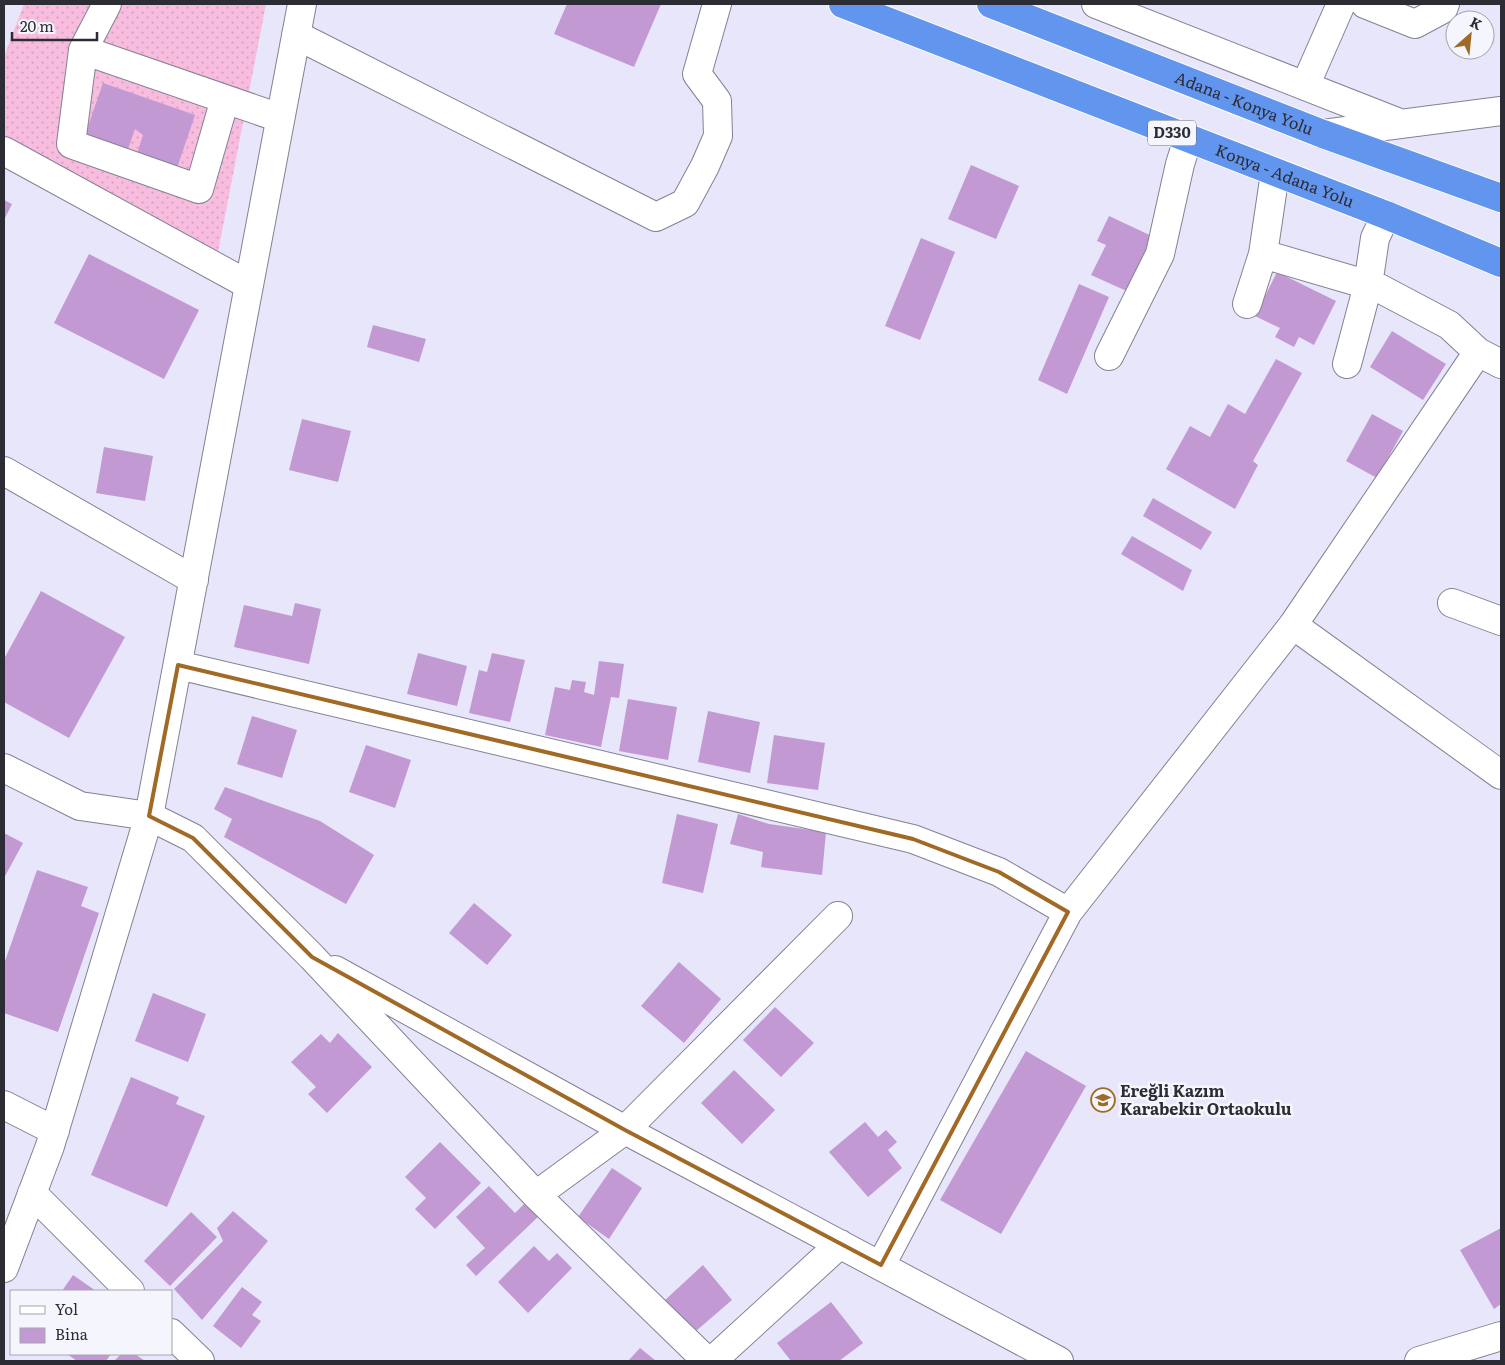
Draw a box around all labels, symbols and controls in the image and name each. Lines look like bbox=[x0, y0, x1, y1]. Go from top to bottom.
scale bar bbox=[12, 10, 98, 42]
north arrow bbox=[1445, 10, 1495, 60]
text: K bbox=[1467, 11, 1486, 34]
text: 20 m bbox=[20, 14, 54, 37]
street label: Adana - Konya Yolu bbox=[1172, 64, 1318, 140]
road number: D330 bbox=[1148, 120, 1196, 146]
street label: Konya - Adana Yolu bbox=[1212, 137, 1358, 213]
place label: Ereğli Kazım Karabekir Ortaokulu bbox=[1120, 1078, 1292, 1120]
school or university icon: Ereğli Kazım Karabekir Ortaokulu bbox=[1090, 1087, 1116, 1113]
legend bbox=[10, 1290, 172, 1355]
text: Yol bbox=[55, 1297, 78, 1320]
text: Bina bbox=[55, 1322, 89, 1345]

